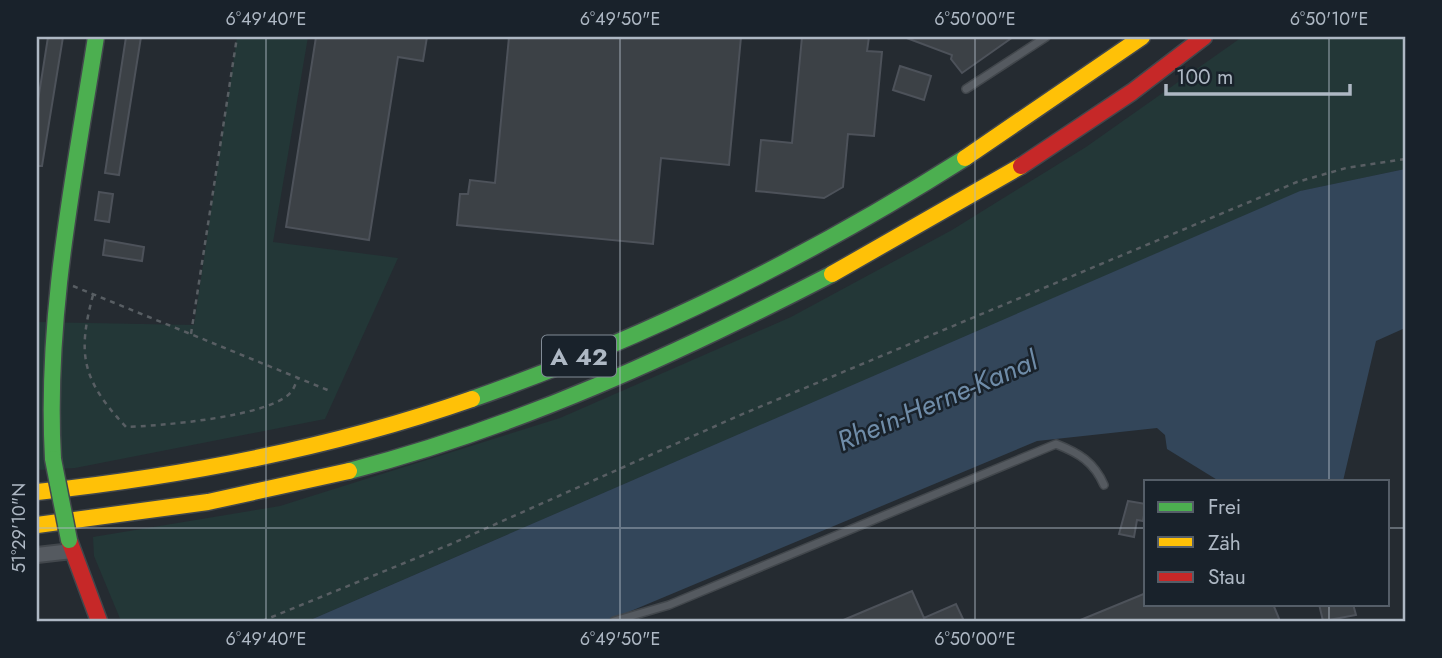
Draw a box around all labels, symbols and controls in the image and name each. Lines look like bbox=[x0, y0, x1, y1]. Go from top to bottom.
text: 6°49'40"E bbox=[226, 6, 306, 32]
text: 6°49'50"E bbox=[580, 6, 660, 32]
text: 6°50'00"E bbox=[934, 6, 1016, 32]
text: 6°50'10"E bbox=[1290, 6, 1368, 32]
scale bar bbox=[1166, 52, 1349, 96]
text: 100 m bbox=[1176, 62, 1233, 92]
road number: A 42 bbox=[542, 335, 616, 376]
water label: Rhein-Herne-Kanal bbox=[830, 340, 1045, 462]
legend bbox=[1144, 480, 1390, 606]
text: 51°29'10"N bbox=[6, 483, 32, 573]
text: Frei bbox=[1208, 492, 1241, 522]
text: Zäh bbox=[1208, 528, 1241, 558]
text: Stau bbox=[1208, 562, 1246, 592]
text: 6°49'40"E bbox=[226, 626, 306, 652]
text: 6°49'50"E bbox=[580, 626, 660, 652]
text: 6°50'00"E bbox=[934, 626, 1016, 652]

